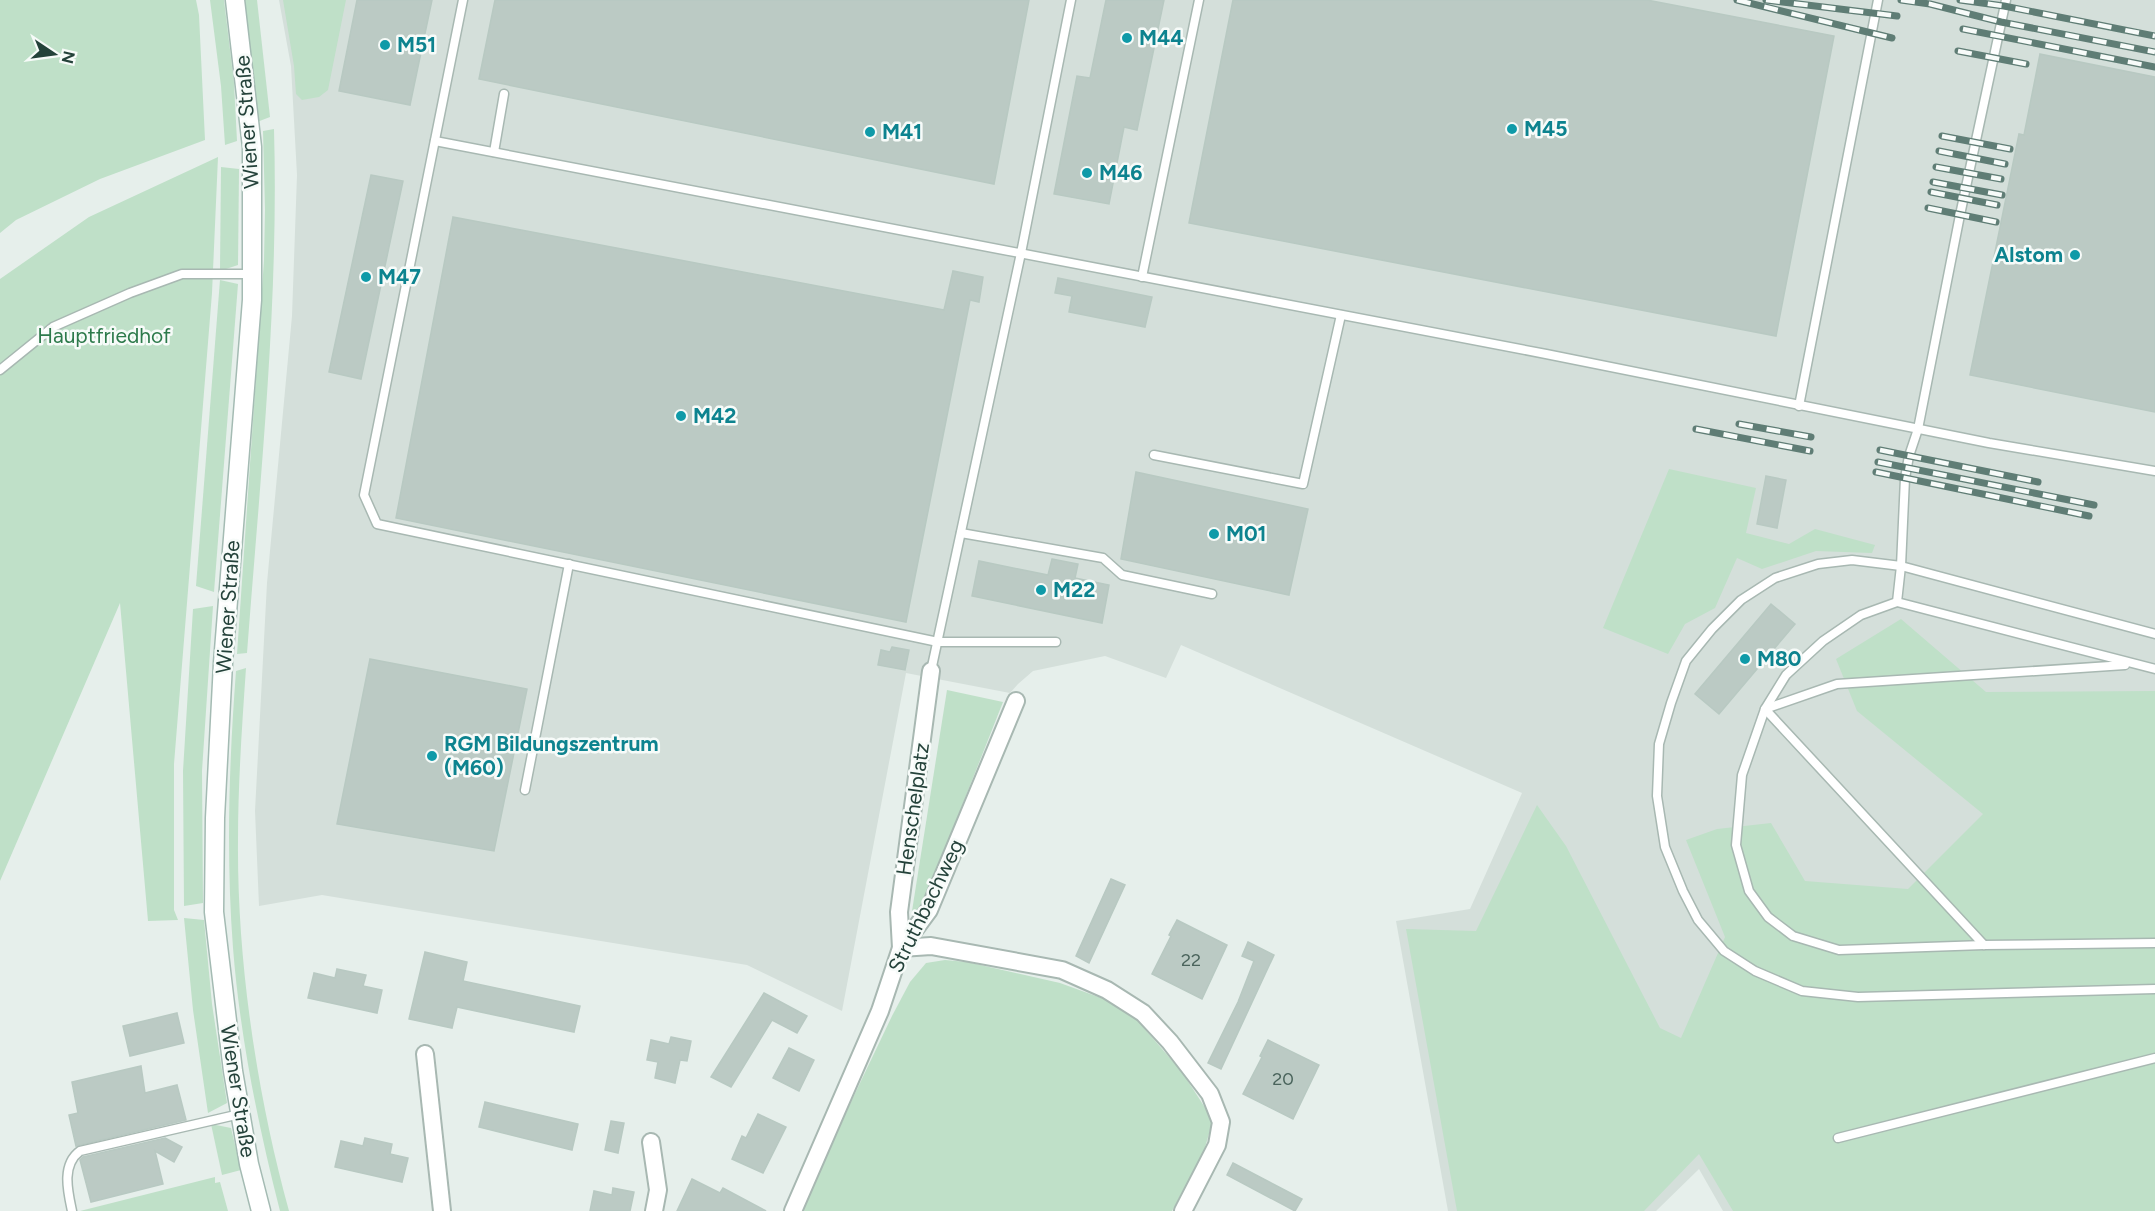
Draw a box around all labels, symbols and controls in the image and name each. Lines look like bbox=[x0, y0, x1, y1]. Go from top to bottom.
north arrow bbox=[24, 24, 84, 84]
place label: M44 bbox=[1139, 25, 1184, 50]
marker: M44 bbox=[1120, 31, 1134, 45]
place label: M51 bbox=[397, 32, 436, 57]
marker: M51 bbox=[378, 38, 392, 52]
text: N bbox=[57, 49, 79, 65]
street label: Wiener Straße bbox=[229, 54, 264, 190]
place label: M45 bbox=[1524, 116, 1568, 141]
place label: M41 bbox=[882, 119, 922, 144]
marker: M45 bbox=[1505, 122, 1519, 136]
marker: M41 bbox=[863, 125, 877, 139]
place label: M46 bbox=[1099, 160, 1142, 185]
marker: M46 bbox=[1080, 166, 1094, 180]
place label: Alstom bbox=[1994, 242, 2063, 267]
marker: Alstom bbox=[2068, 248, 2082, 262]
place label: M47 bbox=[378, 264, 421, 289]
marker: M47 bbox=[359, 270, 373, 284]
park label: Hauptfriedhof bbox=[37, 323, 171, 348]
place label: M42 bbox=[693, 403, 736, 428]
marker: M42 bbox=[674, 409, 688, 423]
place label: M01 bbox=[1226, 521, 1266, 546]
marker: M01 bbox=[1207, 527, 1221, 541]
street label: Wiener Straße bbox=[210, 539, 245, 675]
place label: M22 bbox=[1053, 577, 1095, 602]
marker: M22 bbox=[1034, 583, 1048, 597]
place label: M80 bbox=[1757, 646, 1801, 671]
marker: M80 bbox=[1738, 652, 1752, 666]
place label: RGM Bildungszentrum (M60) bbox=[444, 731, 659, 780]
street label: Henschelplatz bbox=[891, 741, 934, 877]
marker: RGM Bildungszentrum (M60) bbox=[425, 749, 439, 763]
street label: Struthbachweg bbox=[882, 835, 969, 977]
house number: 22 bbox=[1181, 949, 1201, 971]
street label: Wiener Straße bbox=[216, 1023, 261, 1159]
house number: 20 bbox=[1272, 1068, 1294, 1090]

